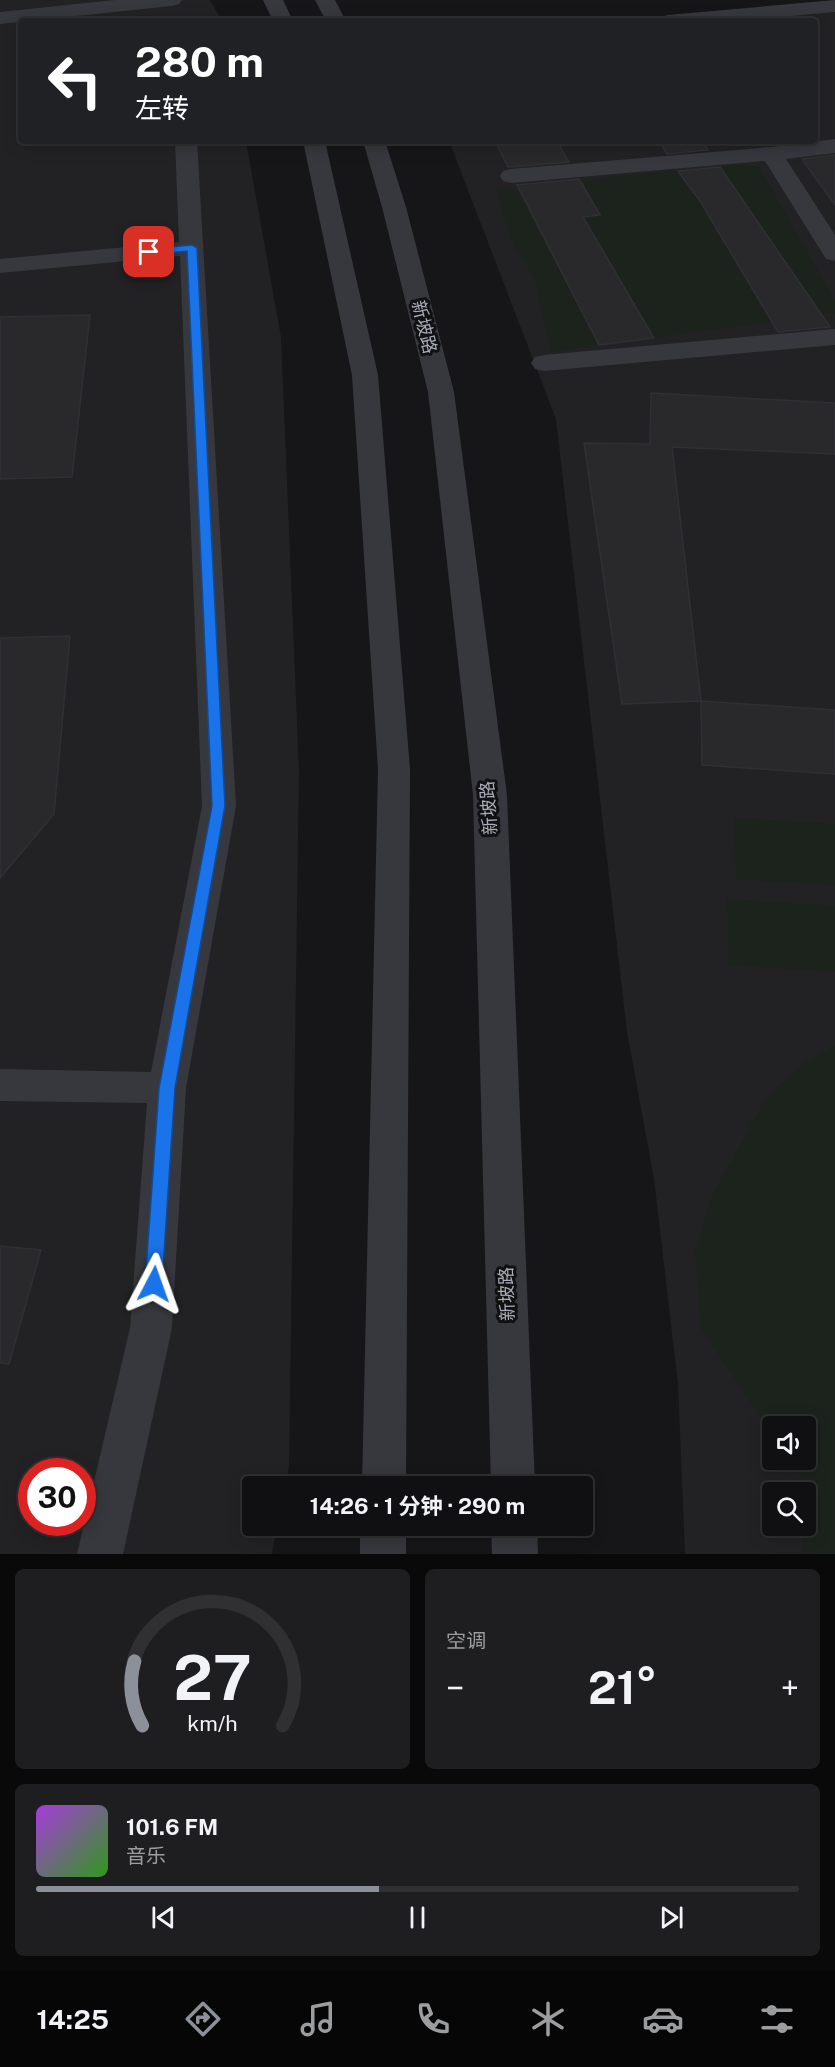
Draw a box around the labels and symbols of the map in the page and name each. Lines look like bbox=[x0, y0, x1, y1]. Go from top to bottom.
pin bbox=[123, 226, 174, 277]
street label: 新坡路 bbox=[408, 298, 441, 356]
street label: 新坡路 bbox=[476, 780, 501, 836]
position arrow bbox=[122, 1252, 186, 1316]
street label: 新坡路 bbox=[495, 1267, 518, 1321]
speed limit sign: 30 bbox=[18, 1458, 96, 1536]

